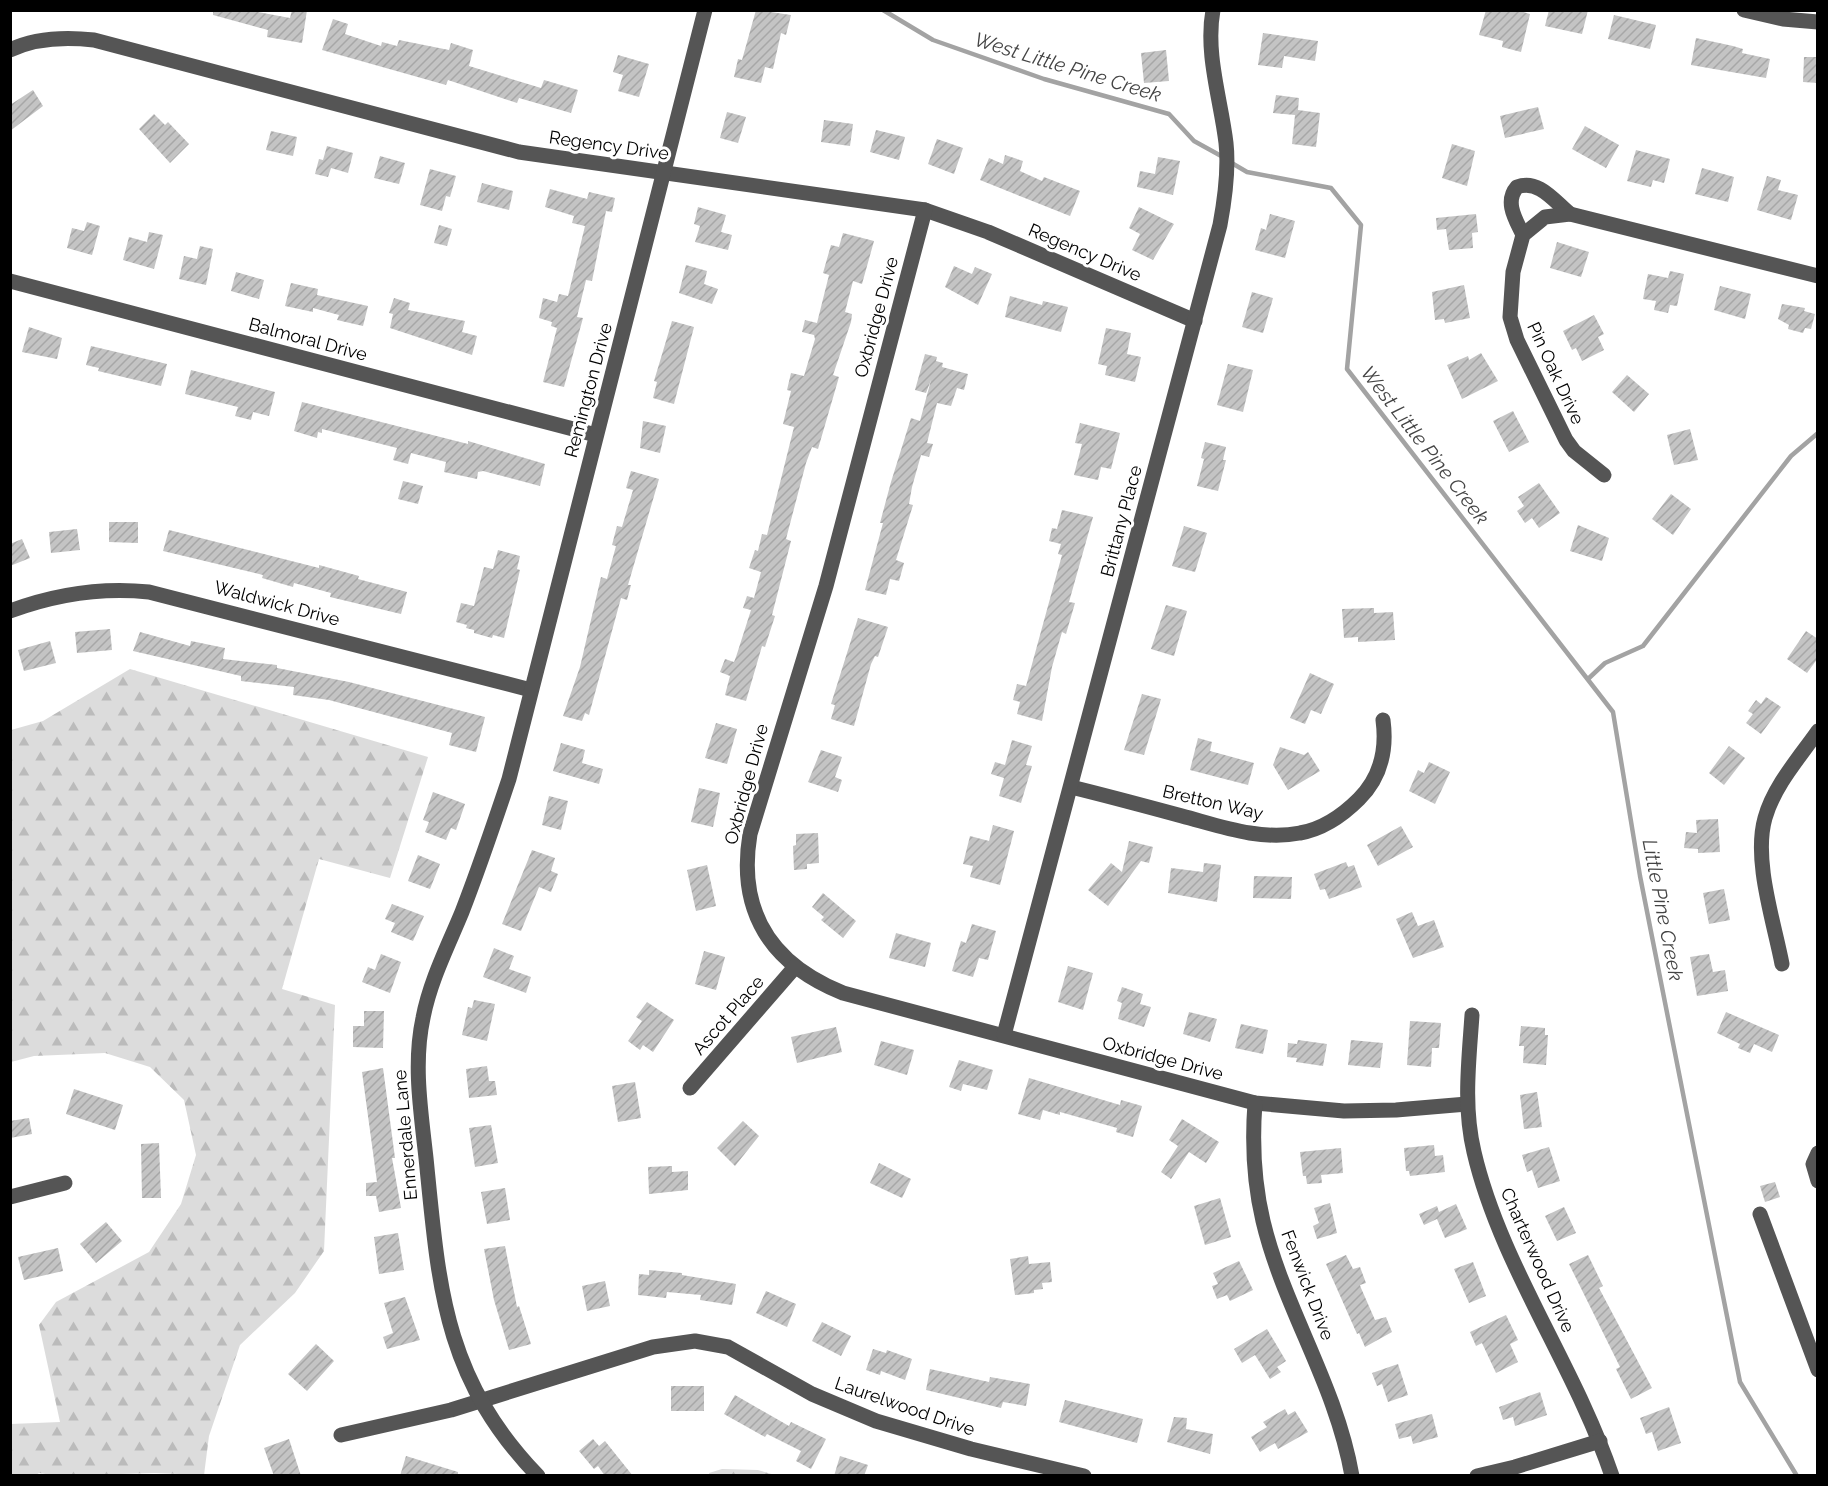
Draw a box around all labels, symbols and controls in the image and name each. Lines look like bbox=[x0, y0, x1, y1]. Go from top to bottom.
water label: West Little Pine Creek bbox=[972, 27, 1165, 107]
street label: Regency Drive bbox=[548, 126, 671, 164]
street label: Regency Drive bbox=[1025, 219, 1145, 285]
street label: Oxbridge Drive bbox=[850, 254, 902, 380]
street label: Balmoral Drive bbox=[246, 313, 370, 365]
street label: Pin Oak Drive bbox=[1523, 318, 1589, 428]
street label: Remington Drive bbox=[560, 320, 616, 460]
water label: West Little Pine Creek bbox=[1356, 361, 1494, 529]
street label: Brittany Place bbox=[1096, 463, 1146, 579]
street label: Waldwick Drive bbox=[212, 576, 343, 630]
street label: Oxbridge Drive bbox=[720, 721, 772, 847]
street label: Bretton Way bbox=[1161, 780, 1266, 824]
water label: Little Pine Creek bbox=[1637, 837, 1689, 983]
street label: Ascot Place bbox=[688, 971, 768, 1059]
street label: Oxbridge Drive bbox=[1100, 1032, 1226, 1084]
street label: Ennerdale Lane bbox=[389, 1068, 421, 1201]
street label: Charterwood Drive bbox=[1497, 1184, 1580, 1336]
street label: Fenwick Drive bbox=[1277, 1227, 1339, 1344]
street label: Laurelwood Drive bbox=[832, 1372, 978, 1440]

